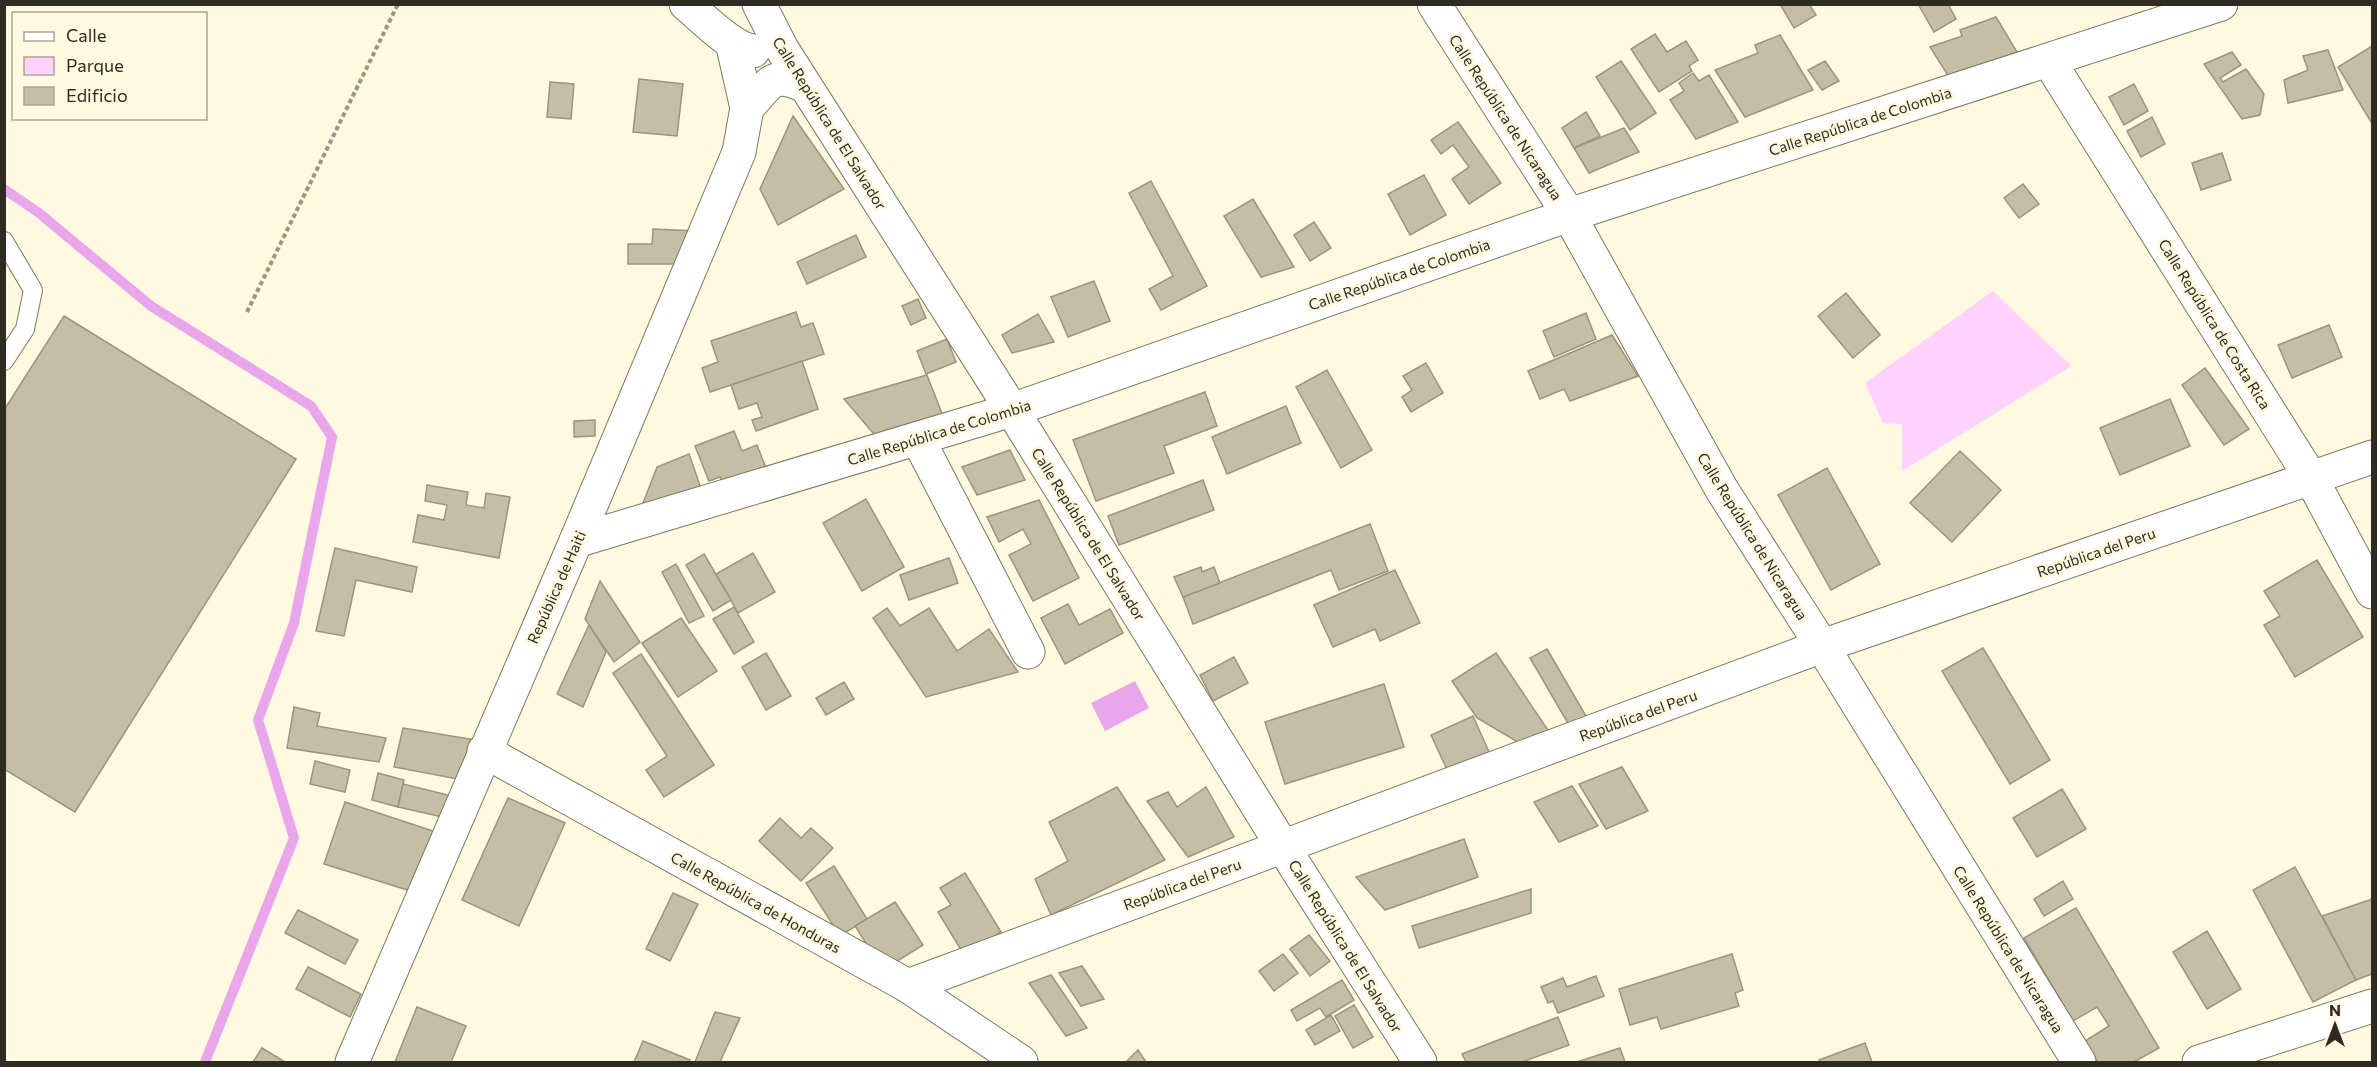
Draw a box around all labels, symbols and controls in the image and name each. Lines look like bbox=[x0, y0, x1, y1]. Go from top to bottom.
legend bbox=[12, 12, 207, 120]
text: Calle bbox=[66, 24, 106, 46]
street label: Calle República de Nicaragua bbox=[1446, 31, 1566, 203]
street label: Calle República de El Salvador bbox=[769, 33, 891, 213]
text: Parque bbox=[66, 54, 124, 76]
street label: Calle República de Colombia bbox=[1766, 83, 1954, 159]
text: Edificio bbox=[66, 84, 128, 106]
street label: Calle República de Colombia bbox=[1306, 234, 1492, 314]
street label: Calle República de Costa Rica bbox=[2155, 236, 2275, 412]
street label: Calle República de Colombia bbox=[845, 395, 1033, 469]
street label: Calle República de El Salvador bbox=[1028, 444, 1150, 624]
street label: Calle República de Nicaragua bbox=[1694, 449, 1812, 623]
street label: República del Peru bbox=[2034, 523, 2158, 581]
street label: República de Haiti bbox=[523, 528, 589, 646]
street label: República del Peru bbox=[1577, 685, 1699, 745]
street label: Calle República de Honduras bbox=[668, 848, 844, 956]
street label: República del Peru bbox=[1121, 854, 1243, 914]
street label: Calle República de El Salvador bbox=[1285, 856, 1407, 1036]
street label: Calle República de Nicaragua bbox=[1950, 862, 2068, 1036]
north arrow bbox=[2305, 995, 2365, 1055]
text: N bbox=[2329, 1000, 2341, 1019]

